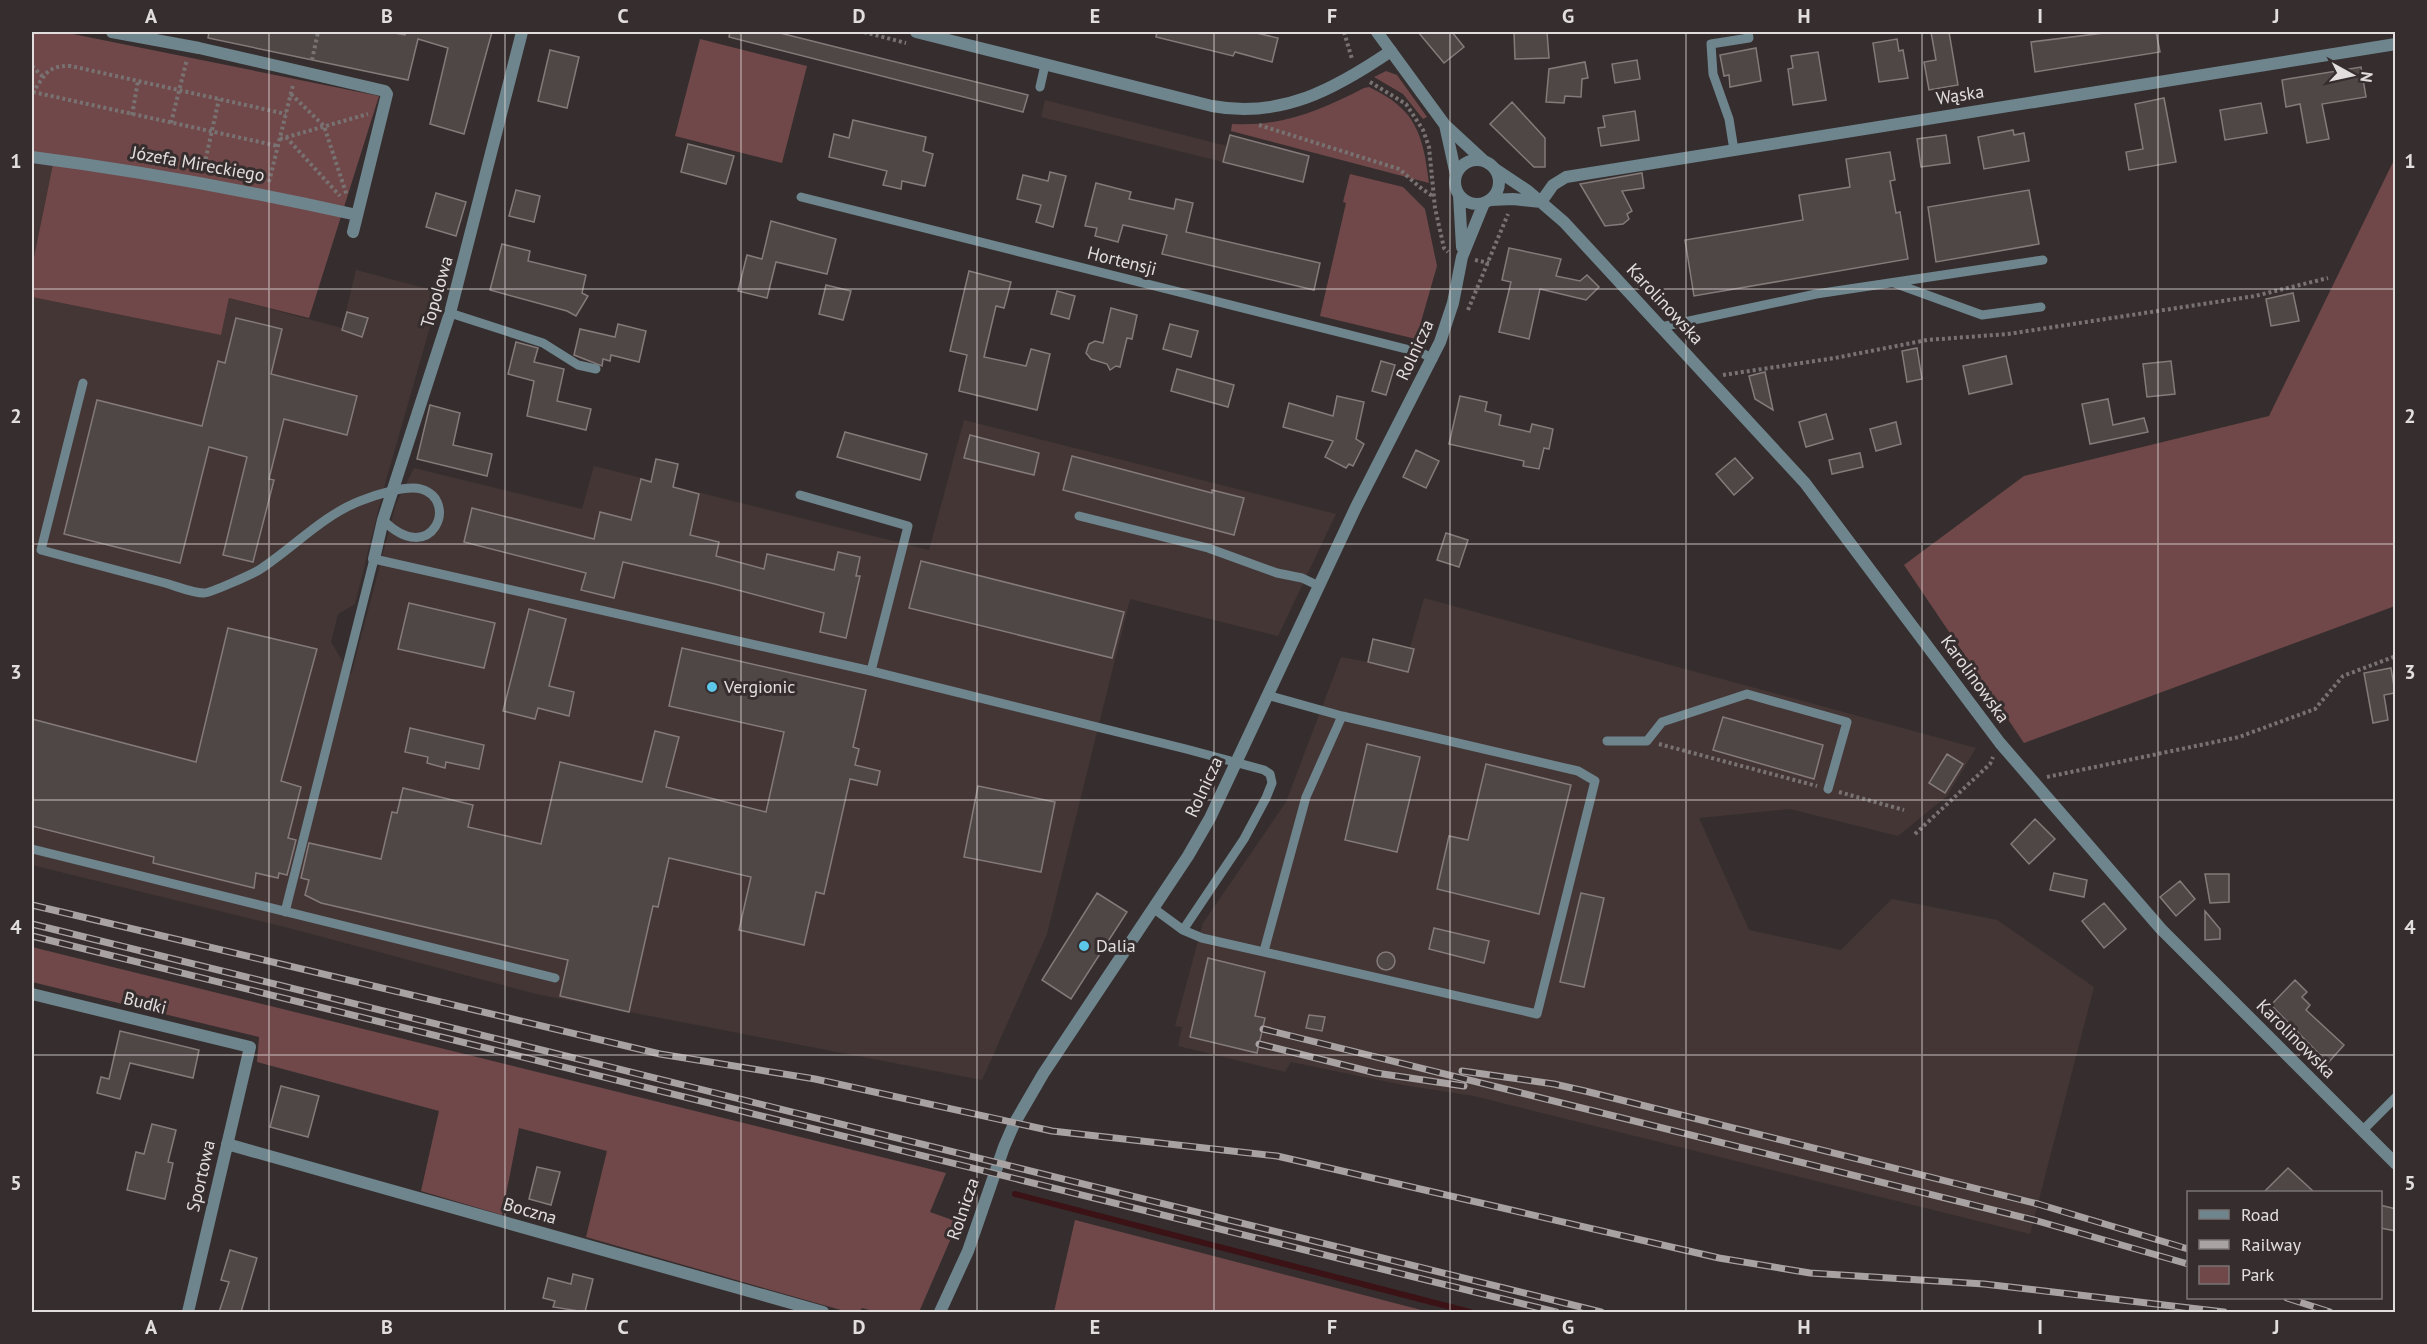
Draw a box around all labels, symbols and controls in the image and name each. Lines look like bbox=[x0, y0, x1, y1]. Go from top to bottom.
text: A bbox=[145, 3, 158, 29]
text: B bbox=[381, 3, 393, 29]
text: C bbox=[617, 3, 629, 29]
text: D bbox=[853, 3, 866, 29]
text: E bbox=[1090, 3, 1100, 29]
text: F bbox=[1327, 3, 1337, 29]
text: G bbox=[1562, 3, 1574, 29]
text: H bbox=[1797, 3, 1811, 29]
text: I bbox=[2037, 3, 2043, 29]
text: J bbox=[2272, 3, 2279, 29]
north arrow bbox=[2322, 45, 2382, 105]
text: N bbox=[2356, 70, 2377, 84]
street label: Wąska bbox=[1934, 79, 1986, 110]
street label: Józefa Mireckiego bbox=[129, 140, 267, 187]
text: 1 bbox=[10, 148, 22, 174]
text: 1 bbox=[2404, 148, 2416, 174]
street label: Hortensji bbox=[1085, 241, 1159, 280]
street label: Topolowa bbox=[415, 253, 458, 330]
street label: Karolinowska bbox=[1622, 258, 1709, 349]
street label: Rolnicza bbox=[1391, 316, 1439, 384]
text: 2 bbox=[10, 403, 22, 429]
text: 2 bbox=[2404, 403, 2416, 429]
street label: Karolinowska bbox=[1936, 630, 2015, 727]
text: 3 bbox=[10, 659, 22, 685]
text: 3 bbox=[2404, 659, 2416, 685]
place label: Vergionic bbox=[723, 675, 795, 698]
marker: Vergionic bbox=[705, 680, 719, 694]
street label: Rolnicza bbox=[1180, 753, 1228, 821]
text: 4 bbox=[10, 914, 22, 940]
text: 4 bbox=[2404, 914, 2416, 940]
place label: Dalia bbox=[1096, 934, 1136, 957]
marker: Dalia bbox=[1077, 939, 1091, 953]
street label: Budki bbox=[121, 986, 169, 1019]
street label: Karolinowska bbox=[2252, 994, 2341, 1083]
street label: Sportowa bbox=[181, 1138, 220, 1214]
text: 5 bbox=[10, 1170, 22, 1196]
text: 5 bbox=[2404, 1170, 2416, 1196]
street label: Rolnicza bbox=[941, 1175, 984, 1243]
legend bbox=[2187, 1191, 2382, 1299]
street label: Boczna bbox=[501, 1192, 560, 1229]
text: Road bbox=[2241, 1203, 2279, 1226]
text: Railway bbox=[2241, 1233, 2302, 1256]
text: Park bbox=[2241, 1263, 2274, 1286]
text: A bbox=[145, 1314, 158, 1340]
text: B bbox=[381, 1314, 393, 1340]
text: C bbox=[617, 1314, 629, 1340]
text: D bbox=[853, 1314, 866, 1340]
text: E bbox=[1090, 1314, 1100, 1340]
text: F bbox=[1327, 1314, 1337, 1340]
text: G bbox=[1562, 1314, 1574, 1340]
text: H bbox=[1797, 1314, 1811, 1340]
text: I bbox=[2037, 1314, 2043, 1340]
text: J bbox=[2272, 1314, 2279, 1340]

